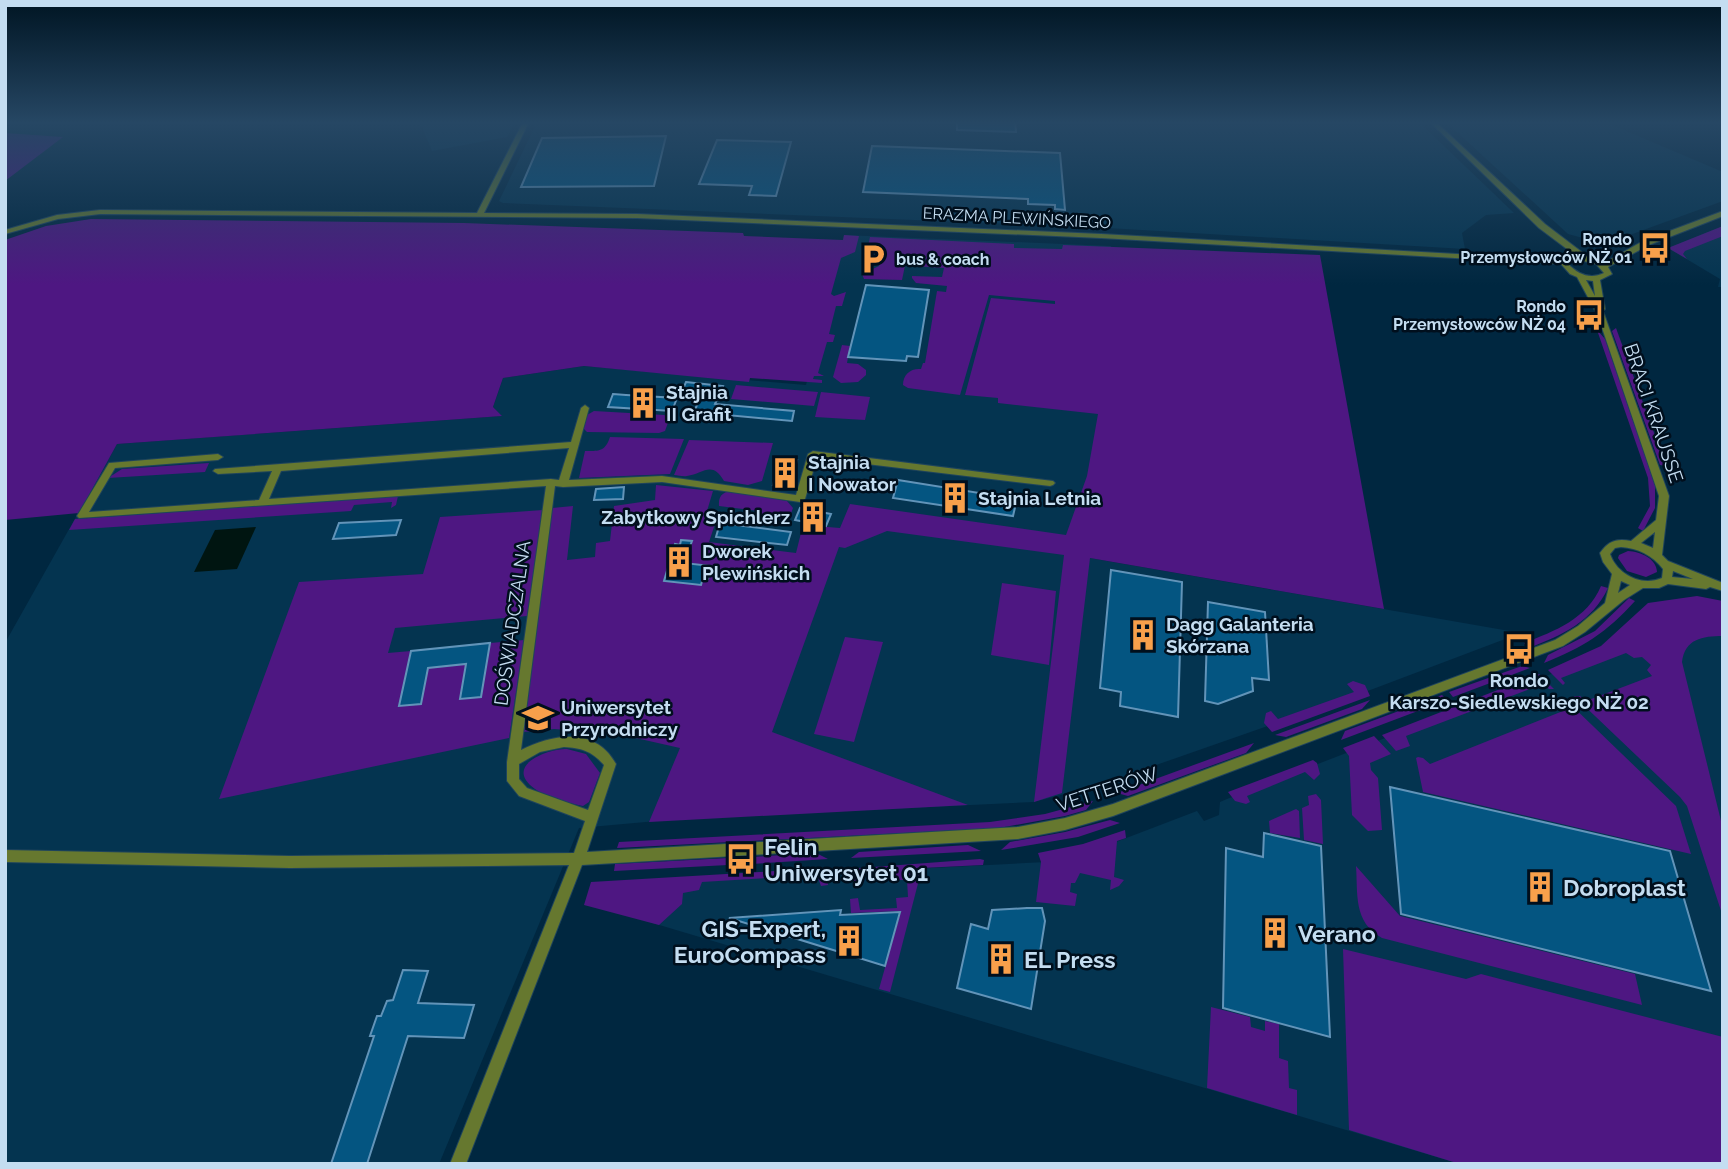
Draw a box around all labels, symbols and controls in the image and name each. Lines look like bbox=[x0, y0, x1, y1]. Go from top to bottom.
street label: ERAZMA PLEWIŃSKIEGO bbox=[922, 203, 1112, 232]
place label: Rondo Przemysłowców NŻ 01 bbox=[1460, 230, 1632, 267]
bus stop icon: Rondo Przemysłowców NŻ 01 bbox=[1638, 231, 1672, 265]
parking icon: bus & coach bbox=[856, 242, 890, 276]
place label: bus & coach bbox=[896, 250, 990, 269]
place label: Rondo Przemysłowców NŻ 04 bbox=[1393, 297, 1566, 334]
bus stop icon: Rondo Przemysłowców NŻ 04 bbox=[1572, 298, 1606, 332]
street label: BRACI KRAUSSE bbox=[1620, 340, 1688, 486]
place label: Stajnia II Grafit bbox=[666, 381, 732, 425]
building icon: Stajnia II Grafit bbox=[626, 386, 660, 420]
place label: Stajnia I Nowator bbox=[808, 451, 897, 495]
building icon: Stajnia I Nowator bbox=[768, 456, 802, 490]
building icon: Stajnia Letnia bbox=[938, 481, 972, 515]
place label: Stajnia Letnia bbox=[978, 487, 1101, 509]
building icon: Zabytkowy Spichlerz bbox=[796, 500, 830, 534]
place label: Zabytkowy Spichlerz bbox=[601, 506, 790, 528]
street label: DOŚWIADCZALNA bbox=[490, 539, 535, 707]
place label: Dworek Plewińskich bbox=[702, 540, 810, 584]
building icon: Dworek Plewińskich bbox=[662, 545, 696, 579]
place label: Dagg Galanteria Skórzana bbox=[1166, 613, 1314, 657]
building icon: Dagg Galanteria Skórzana bbox=[1126, 618, 1160, 652]
bus stop icon: Rondo Karszo-Siedlewskiego NŻ 02 bbox=[1502, 632, 1536, 666]
place label: Rondo Karszo-Siedlewskiego NŻ 02 bbox=[1389, 669, 1649, 713]
place label: Uniwersytet Przyrodniczy bbox=[561, 696, 678, 740]
school or university icon: Uniwersytet Przyrodniczy bbox=[521, 701, 555, 735]
street label: VETTERÓW bbox=[1054, 762, 1161, 816]
place label: Felin Uniwersytet 01 bbox=[764, 833, 928, 886]
bus stop icon: Felin Uniwersytet 01 bbox=[724, 842, 758, 876]
building icon: Dobroplast bbox=[1523, 870, 1557, 904]
place label: Dobroplast bbox=[1563, 874, 1686, 901]
place label: GIS-Expert, EuroCompass bbox=[674, 915, 826, 968]
building icon: Verano bbox=[1258, 916, 1292, 950]
place label: Verano bbox=[1298, 920, 1376, 947]
building icon: GIS-Expert, EuroCompass bbox=[832, 924, 866, 958]
building icon: EL Press bbox=[984, 942, 1018, 976]
place label: EL Press bbox=[1024, 946, 1116, 973]

